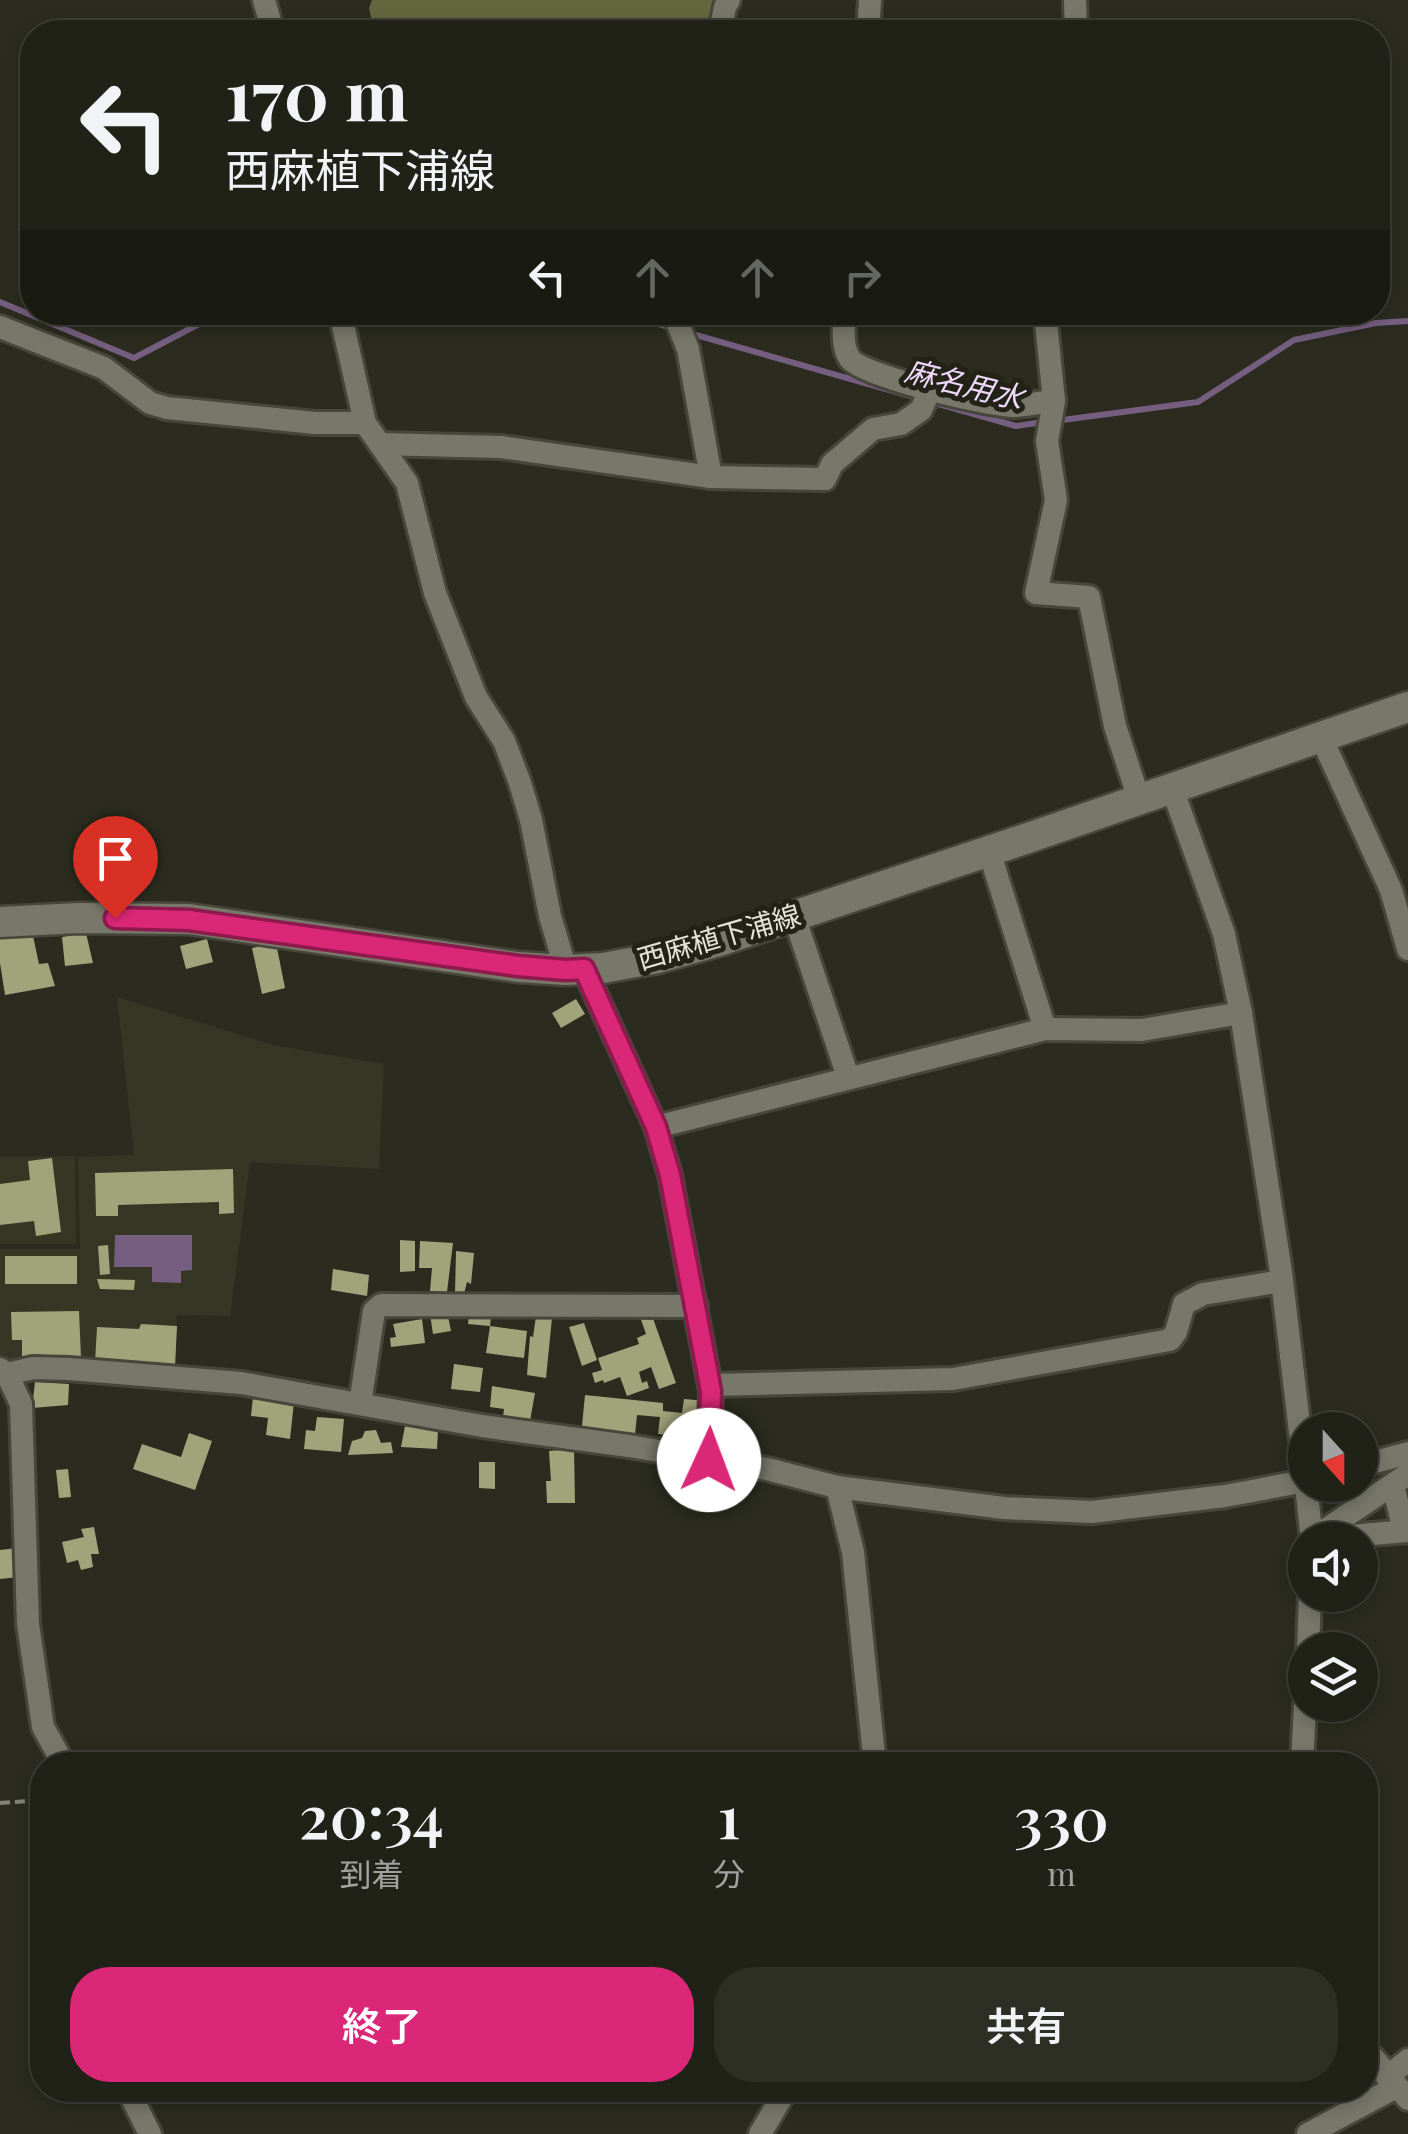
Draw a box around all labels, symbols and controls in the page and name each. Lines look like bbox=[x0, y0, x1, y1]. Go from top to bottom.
text: 170 m bbox=[225, 45, 408, 139]
icon: left bbox=[60, 60, 190, 190]
text: 西麻植下浦線 bbox=[225, 138, 495, 198]
icon: left bbox=[520, 250, 575, 305]
icon: ahead bbox=[625, 250, 680, 305]
icon: ahead bbox=[730, 250, 785, 305]
icon: right bbox=[835, 250, 890, 305]
water label: 麻名用水 bbox=[901, 349, 1030, 418]
pin bbox=[73, 816, 158, 919]
icon: arrive bbox=[88, 831, 143, 886]
street label: 西麻植下浦線 bbox=[633, 895, 804, 976]
position arrow bbox=[657, 1408, 761, 1512]
north arrow bbox=[1288, 1412, 1378, 1502]
map controls bbox=[1288, 1412, 1378, 1722]
button: sound bbox=[1288, 1522, 1378, 1612]
button: layers bbox=[1288, 1632, 1378, 1722]
text: 20:34 bbox=[299, 1774, 444, 1854]
text: 1 bbox=[718, 1774, 740, 1854]
text: 330 bbox=[1014, 1776, 1109, 1856]
text: 到着 bbox=[339, 1851, 403, 1894]
text: 分 bbox=[713, 1851, 745, 1894]
text: m bbox=[1047, 1851, 1076, 1894]
button: 終了 bbox=[70, 1967, 694, 2082]
button: 共有 bbox=[714, 1967, 1338, 2082]

